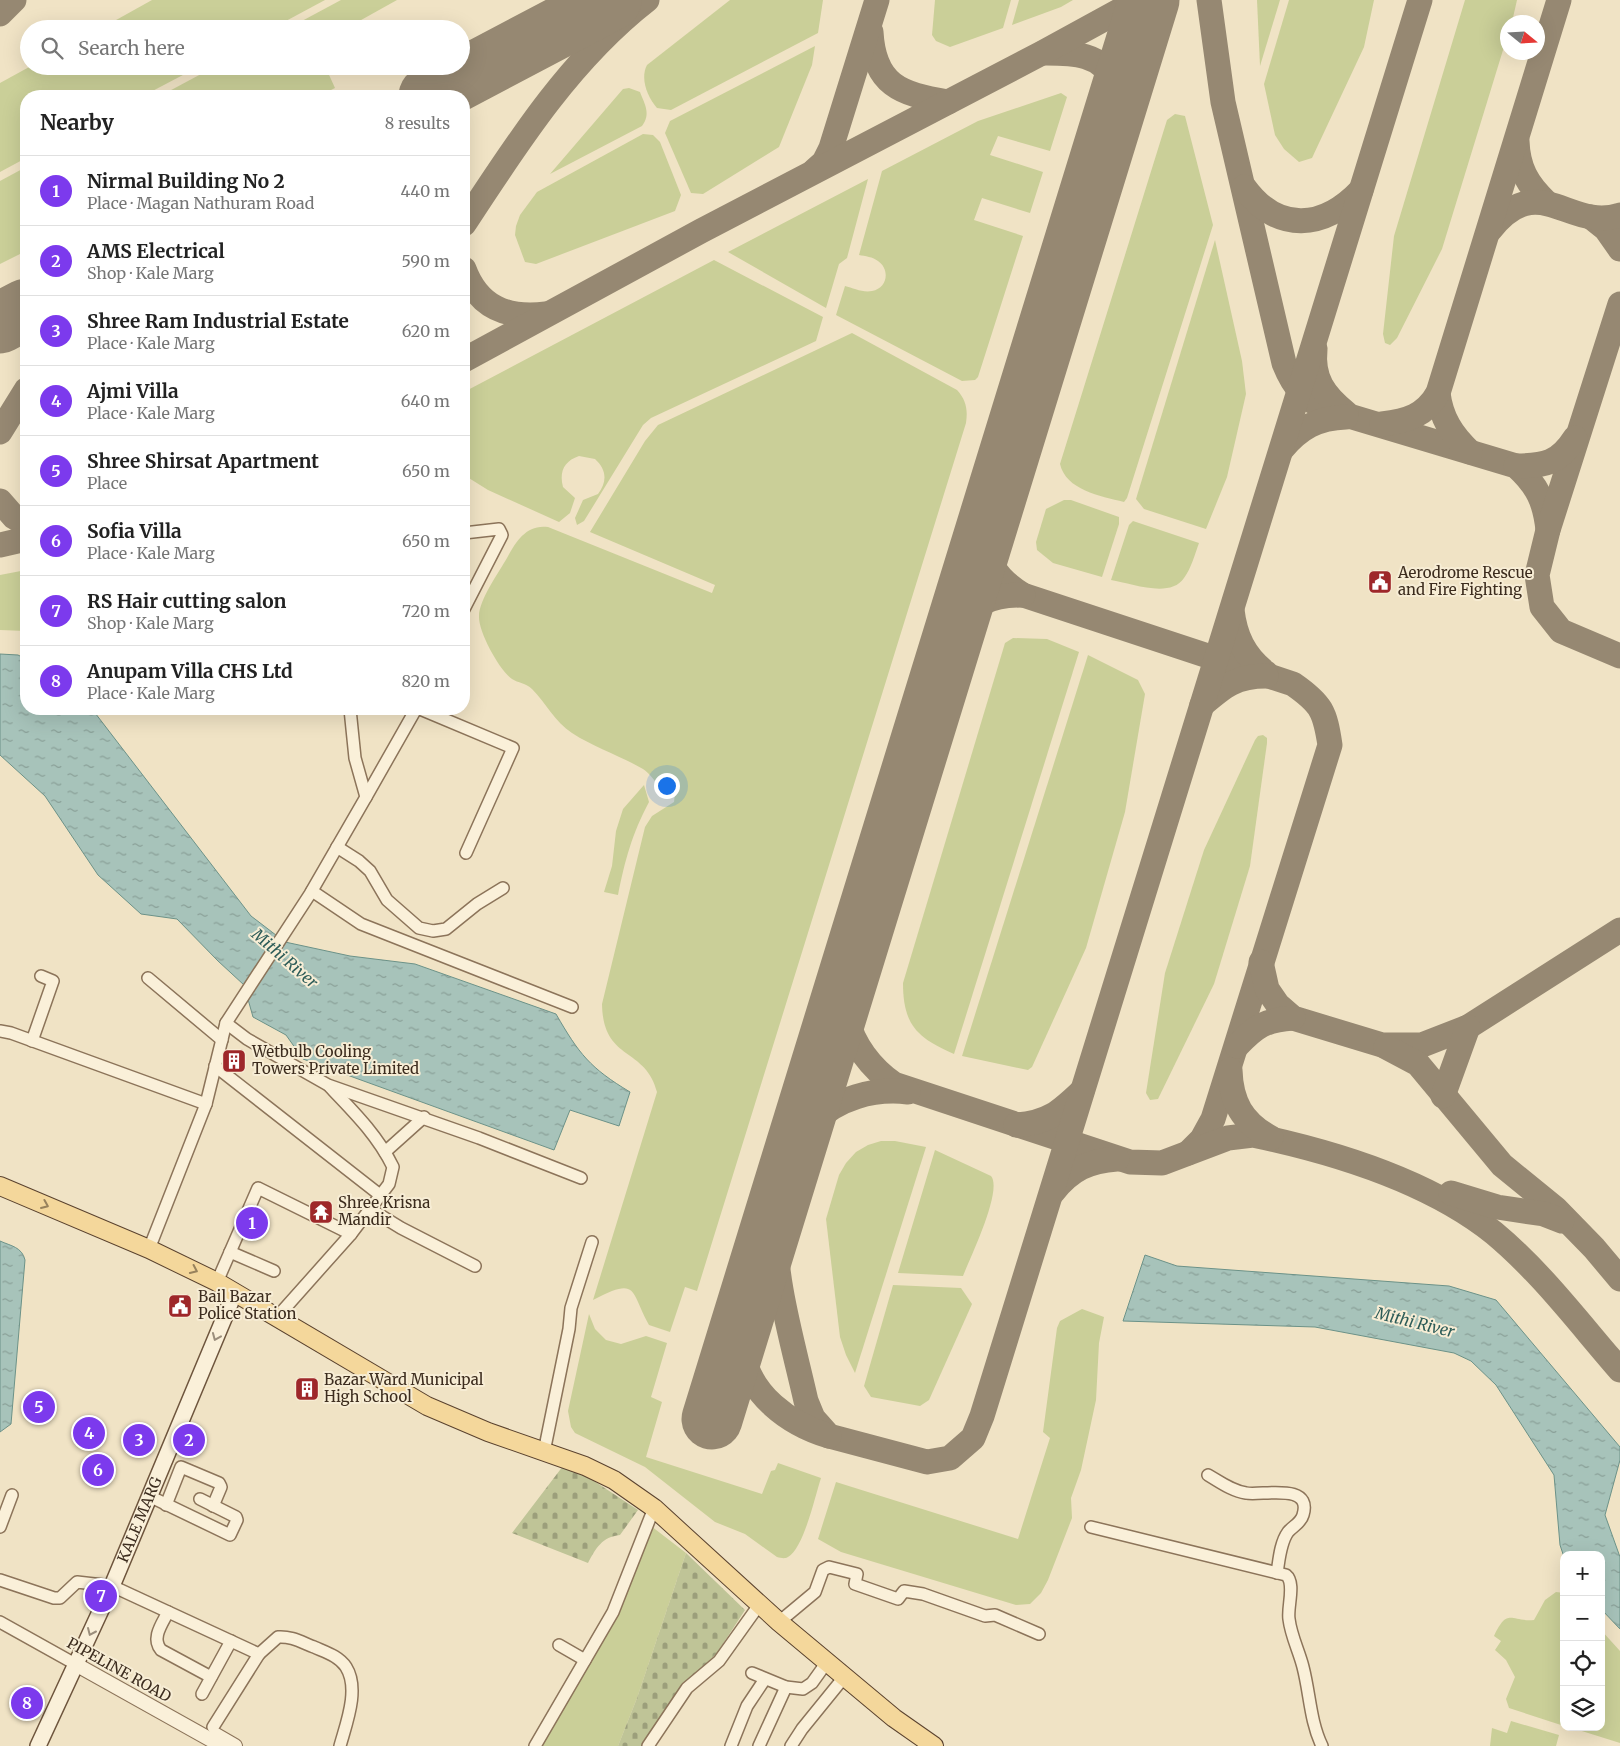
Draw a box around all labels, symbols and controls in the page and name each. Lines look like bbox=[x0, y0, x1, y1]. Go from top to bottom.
north arrow bbox=[1500, 15, 1545, 60]
search box bbox=[20, 20, 470, 75]
icon: search bbox=[38, 34, 66, 62]
text: Search here bbox=[78, 36, 185, 60]
text: Nearby bbox=[40, 109, 114, 136]
text: 8 results bbox=[385, 113, 450, 133]
text: Nirmal Building No 2 bbox=[87, 169, 285, 193]
text: 1 bbox=[52, 181, 60, 201]
text: 440 m bbox=[400, 181, 450, 201]
text: Place · Magan Nathuram Road bbox=[87, 193, 314, 213]
text: AMS Electrical bbox=[87, 239, 225, 263]
text: 2 bbox=[51, 251, 61, 271]
text: 590 m bbox=[401, 251, 450, 271]
text: Shop · Kale Marg bbox=[87, 263, 214, 283]
text: Shree Ram Industrial Estate bbox=[87, 309, 349, 333]
text: 3 bbox=[51, 321, 61, 341]
text: 620 m bbox=[402, 321, 450, 341]
text: Place · Kale Marg bbox=[87, 333, 215, 353]
text: Ajmi Villa bbox=[87, 379, 179, 403]
text: 4 bbox=[51, 391, 61, 411]
text: 640 m bbox=[401, 391, 450, 411]
text: Place · Kale Marg bbox=[87, 403, 215, 423]
text: Shree Shirsat Apartment bbox=[87, 449, 319, 473]
text: 5 bbox=[51, 461, 61, 481]
text: 650 m bbox=[402, 461, 450, 481]
text: Place bbox=[87, 473, 127, 493]
text: Sofia Villa bbox=[87, 519, 182, 543]
text: 6 bbox=[51, 531, 61, 551]
text: 650 m bbox=[402, 531, 450, 551]
text: Place · Kale Marg bbox=[87, 543, 215, 563]
place label: Aerodrome Rescue and Fire Fighting bbox=[1397, 563, 1533, 599]
public building icon: Aerodrome Rescue and Fire Fighting bbox=[1367, 569, 1393, 595]
text: RS Hair cutting salon bbox=[87, 589, 286, 613]
text: 7 bbox=[51, 601, 61, 621]
text: 720 m bbox=[402, 601, 450, 621]
text: Shop · Kale Marg bbox=[87, 613, 214, 633]
text: Anupam Villa CHS Ltd bbox=[87, 659, 293, 683]
text: 8 bbox=[51, 671, 61, 691]
text: 820 m bbox=[402, 671, 450, 691]
text: Place · Kale Marg bbox=[87, 683, 215, 703]
your location bbox=[654, 773, 680, 799]
water label: Mithi River bbox=[247, 923, 322, 992]
place label: Wetbulb Cooling Towers Private Limited bbox=[251, 1042, 419, 1078]
building icon: Wetbulb Cooling Towers Private Limited bbox=[221, 1048, 247, 1074]
place label: Shree Krisna Mandir bbox=[338, 1193, 430, 1229]
one-way arrow bbox=[40, 1199, 49, 1210]
temple icon: Shree Krisna Mandir bbox=[308, 1199, 334, 1225]
pin: 1 bbox=[236, 1204, 268, 1242]
one-way arrow bbox=[189, 1264, 198, 1275]
place label: Bail Bazar Police Station bbox=[198, 1287, 296, 1323]
public building icon: Bail Bazar Police Station bbox=[167, 1293, 193, 1319]
water label: Mithi River bbox=[1372, 1302, 1457, 1342]
one-way arrow bbox=[212, 1332, 223, 1341]
place label: Bazar Ward Municipal High School bbox=[324, 1370, 484, 1406]
building icon: Bazar Ward Municipal High School bbox=[294, 1376, 320, 1402]
pin: 5 bbox=[23, 1388, 55, 1426]
pin: 4 bbox=[73, 1414, 105, 1452]
pin: 3 bbox=[123, 1421, 155, 1459]
pin: 2 bbox=[173, 1421, 205, 1459]
pin: 6 bbox=[82, 1451, 114, 1489]
street label: KALE MARG bbox=[113, 1474, 166, 1565]
map controls bbox=[1560, 1551, 1605, 1731]
button: + bbox=[1560, 1551, 1605, 1596]
pin: 7 bbox=[85, 1577, 117, 1615]
button: − bbox=[1560, 1596, 1605, 1641]
one-way arrow bbox=[87, 1627, 98, 1636]
street label: PIPELINE ROAD bbox=[64, 1633, 175, 1706]
button: locate bbox=[1560, 1641, 1605, 1686]
pin: 8 bbox=[11, 1684, 43, 1722]
button: layers bbox=[1560, 1686, 1605, 1731]

